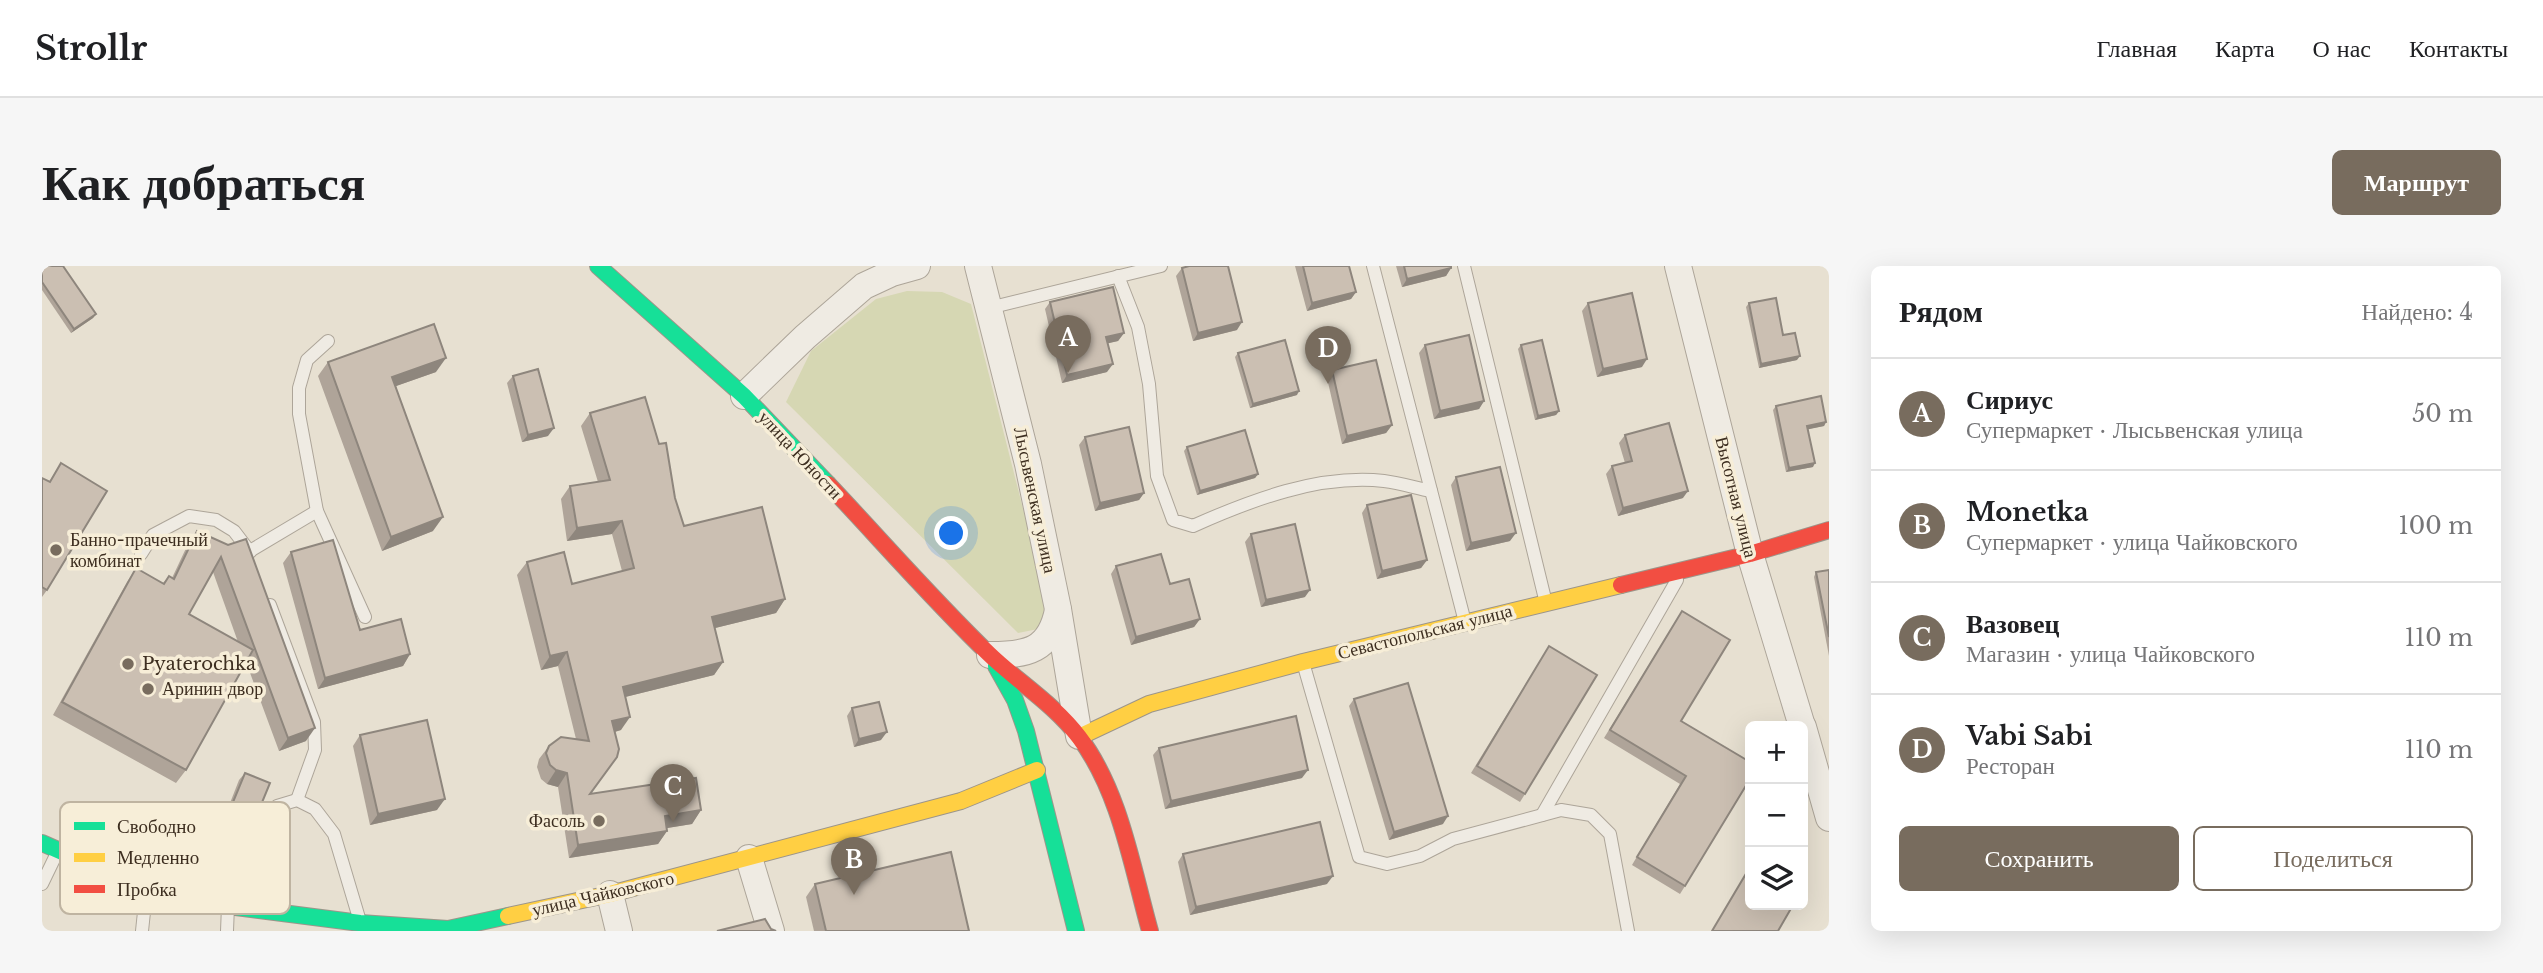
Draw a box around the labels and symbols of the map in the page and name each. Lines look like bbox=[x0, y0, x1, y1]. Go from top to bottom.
pin: A bbox=[1045, 315, 1091, 373]
pin: D bbox=[1305, 326, 1351, 384]
street label: улица Юности bbox=[754, 406, 847, 504]
street label: Лысьвенская улица bbox=[1009, 425, 1061, 575]
street label: Высотная улица bbox=[1710, 434, 1762, 560]
your location bbox=[934, 516, 968, 550]
place label: Банно-прачечный комбинат bbox=[70, 529, 208, 572]
marker: Банно-прачечный комбинат bbox=[48, 542, 64, 558]
street label: Севастопольская улица bbox=[1335, 600, 1515, 664]
place label: Pyaterochka bbox=[142, 653, 256, 675]
marker: Pyaterochka bbox=[120, 656, 136, 672]
place label: Аринин двор bbox=[162, 678, 263, 700]
marker: Аринин двор bbox=[140, 681, 156, 697]
pin: C bbox=[650, 764, 696, 822]
legend bbox=[60, 802, 290, 914]
place label: Фасоль bbox=[529, 810, 585, 832]
marker: Фасоль bbox=[591, 813, 607, 829]
text: Свободно bbox=[117, 815, 196, 838]
pin: B bbox=[831, 837, 877, 895]
text: Медленно bbox=[117, 846, 199, 869]
street label: улица Чайковского bbox=[530, 867, 676, 921]
text: Пробка bbox=[117, 878, 177, 901]

